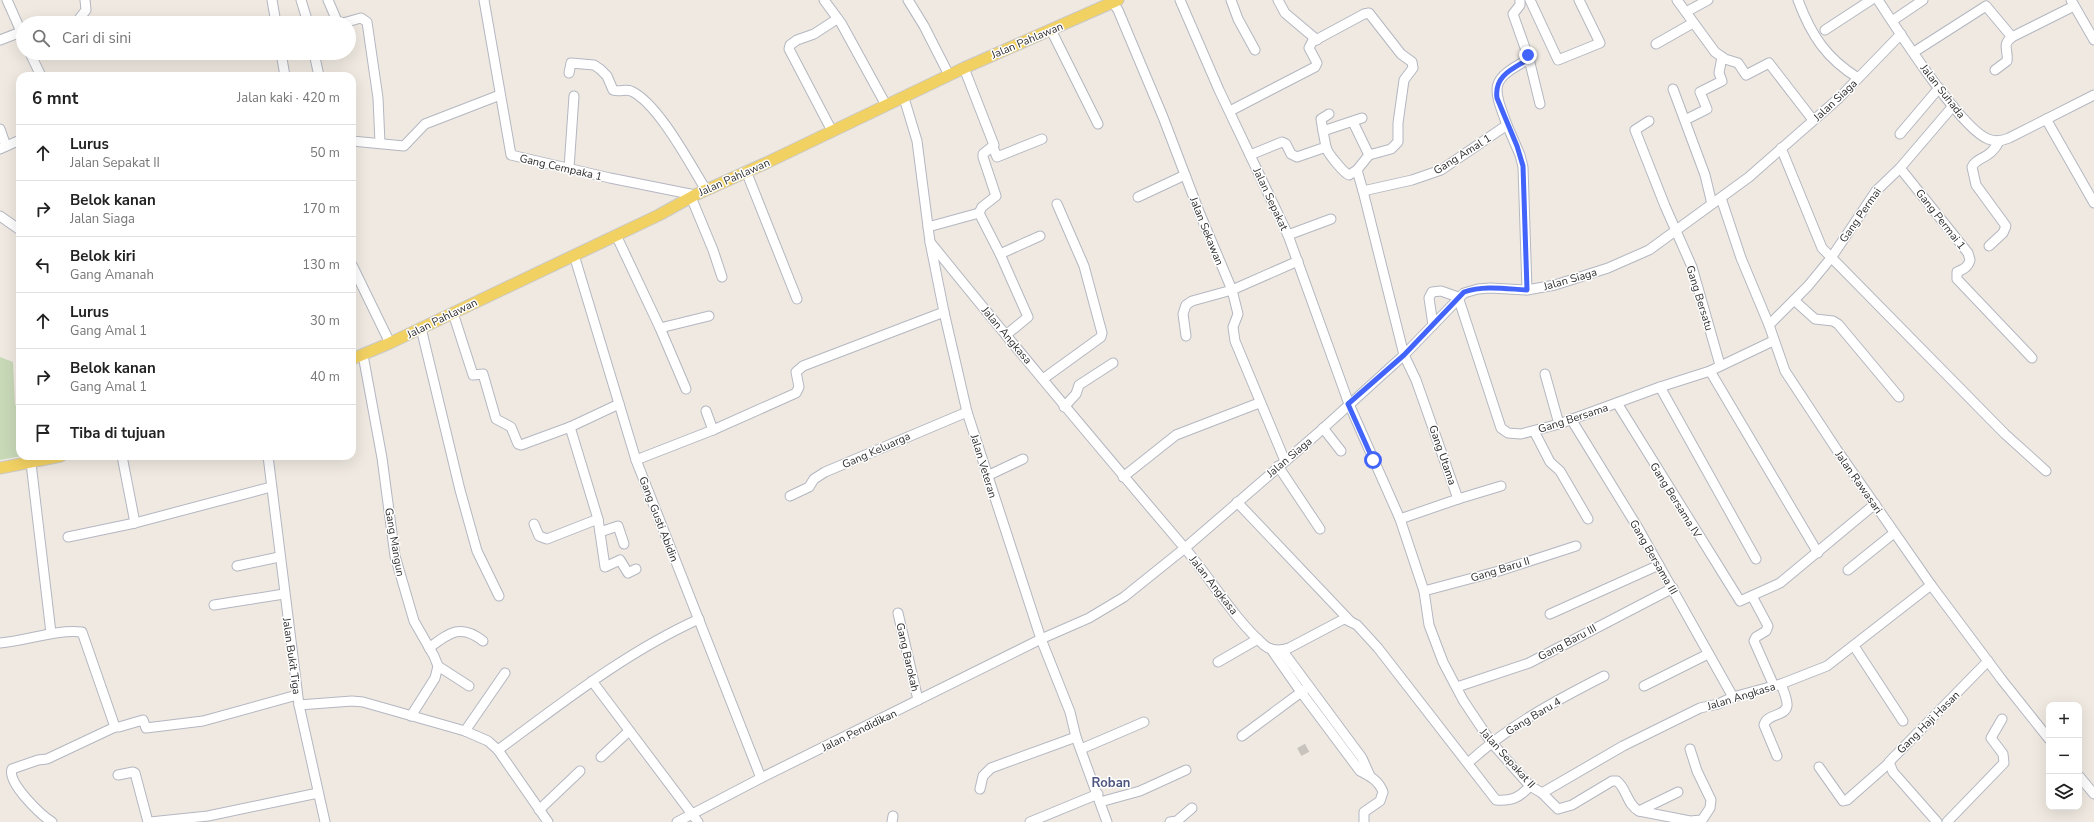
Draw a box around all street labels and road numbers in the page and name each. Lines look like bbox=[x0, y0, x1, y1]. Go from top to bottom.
street label: Jalan Pahlawan bbox=[988, 19, 1065, 63]
street label: Jalan Suhada bbox=[1916, 60, 1969, 122]
street label: Jalan Siaga bbox=[1809, 76, 1861, 125]
street label: Gang Amal 1 bbox=[1431, 131, 1494, 178]
street label: Gang Cempaka 1 bbox=[518, 151, 604, 184]
street label: Jalan Pahlawan bbox=[695, 155, 772, 200]
street label: Jalan Sepakat bbox=[1249, 165, 1292, 233]
street label: Gang Permai bbox=[1836, 185, 1885, 246]
street label: Gang Permai 1 bbox=[1912, 186, 1969, 253]
street label: Jalan Sekawan bbox=[1186, 194, 1227, 268]
street label: Gang Bersatu bbox=[1682, 264, 1717, 333]
street label: Jalan Siaga bbox=[1541, 265, 1599, 295]
street label: Jalan Pahlawan bbox=[404, 295, 480, 342]
street label: Jalan Angkasa bbox=[978, 303, 1035, 367]
street label: Gang Bersama bbox=[1536, 400, 1610, 437]
street label: Gang Utama bbox=[1425, 423, 1460, 487]
street label: Gang Keluarga bbox=[840, 429, 913, 472]
street label: Jalan Veteran bbox=[966, 431, 1000, 500]
street label: Jalan Siaga bbox=[1263, 434, 1315, 481]
street label: Jalan Rawasari bbox=[1831, 447, 1886, 517]
street label: Gang Bersama IV bbox=[1646, 460, 1705, 541]
street label: Gang Gusti Abidin bbox=[635, 474, 682, 564]
street label: Gang Mangun bbox=[381, 506, 408, 578]
street label: Gang Bersama III bbox=[1626, 517, 1681, 597]
street label: Jalan Angkasa bbox=[1185, 552, 1241, 618]
street label: Gang Baru II bbox=[1469, 553, 1532, 586]
street label: Jalan Bukit Tiga bbox=[279, 616, 304, 696]
street label: Gang Barokah bbox=[892, 621, 923, 693]
street label: Gang Baru III bbox=[1535, 621, 1599, 664]
street label: Jalan Angkasa bbox=[1704, 679, 1777, 714]
street label: Gang Haji Hasan bbox=[1894, 688, 1963, 757]
street label: Gang Baru 4 bbox=[1503, 694, 1564, 739]
street label: Jalan Pendidikan bbox=[818, 706, 899, 756]
street label: Jalan Sepakat II bbox=[1476, 724, 1539, 792]

